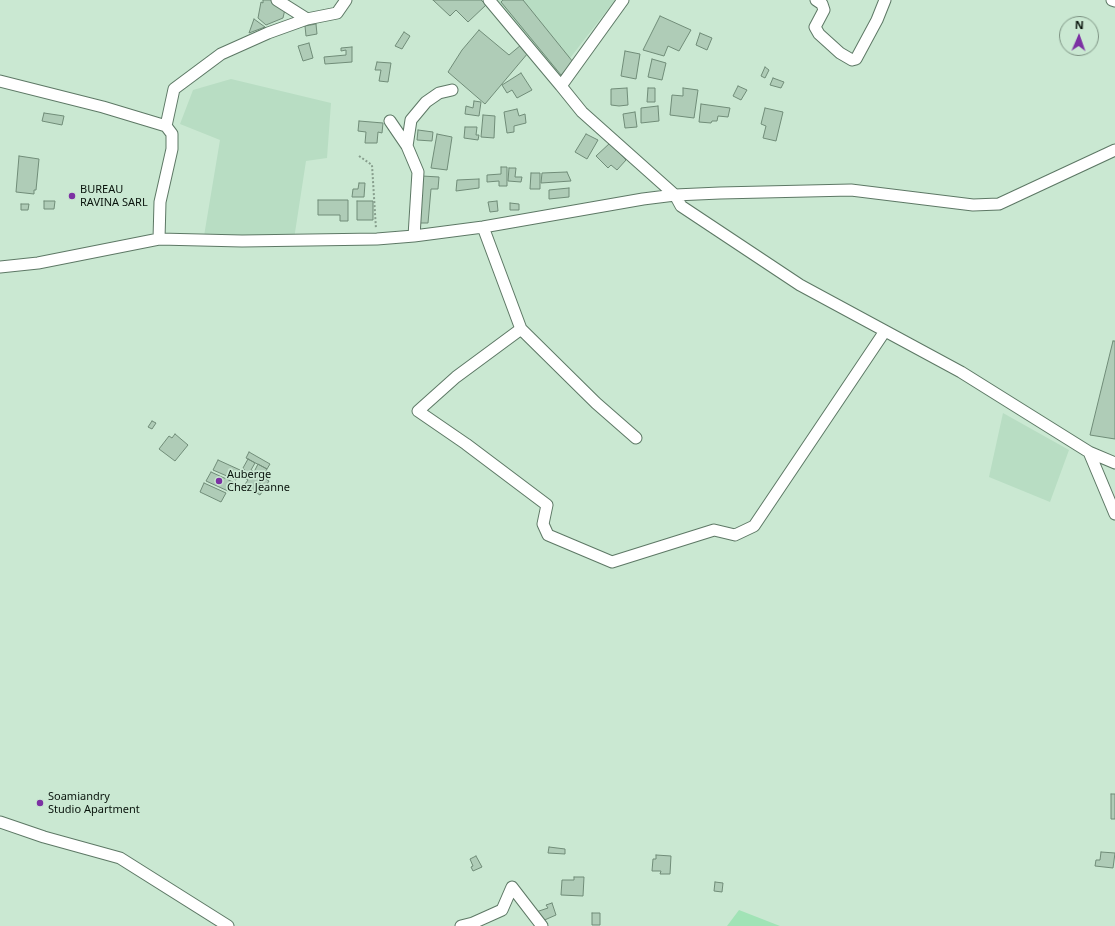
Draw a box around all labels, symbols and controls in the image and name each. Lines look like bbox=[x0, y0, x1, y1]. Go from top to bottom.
north arrow bbox=[1059, 16, 1099, 56]
text: N bbox=[1075, 17, 1084, 32]
place label: BUREAU RAVINA SARL bbox=[80, 183, 148, 209]
marker: BUREAU RAVINA SARL bbox=[67, 191, 77, 201]
place label: Auberge Chez Jeanne bbox=[227, 468, 290, 494]
marker: Auberge Chez Jeanne bbox=[214, 476, 224, 486]
place label: Soamiandry Studio Apartment bbox=[48, 790, 140, 816]
marker: Soamiandry Studio Apartment bbox=[35, 798, 45, 808]

